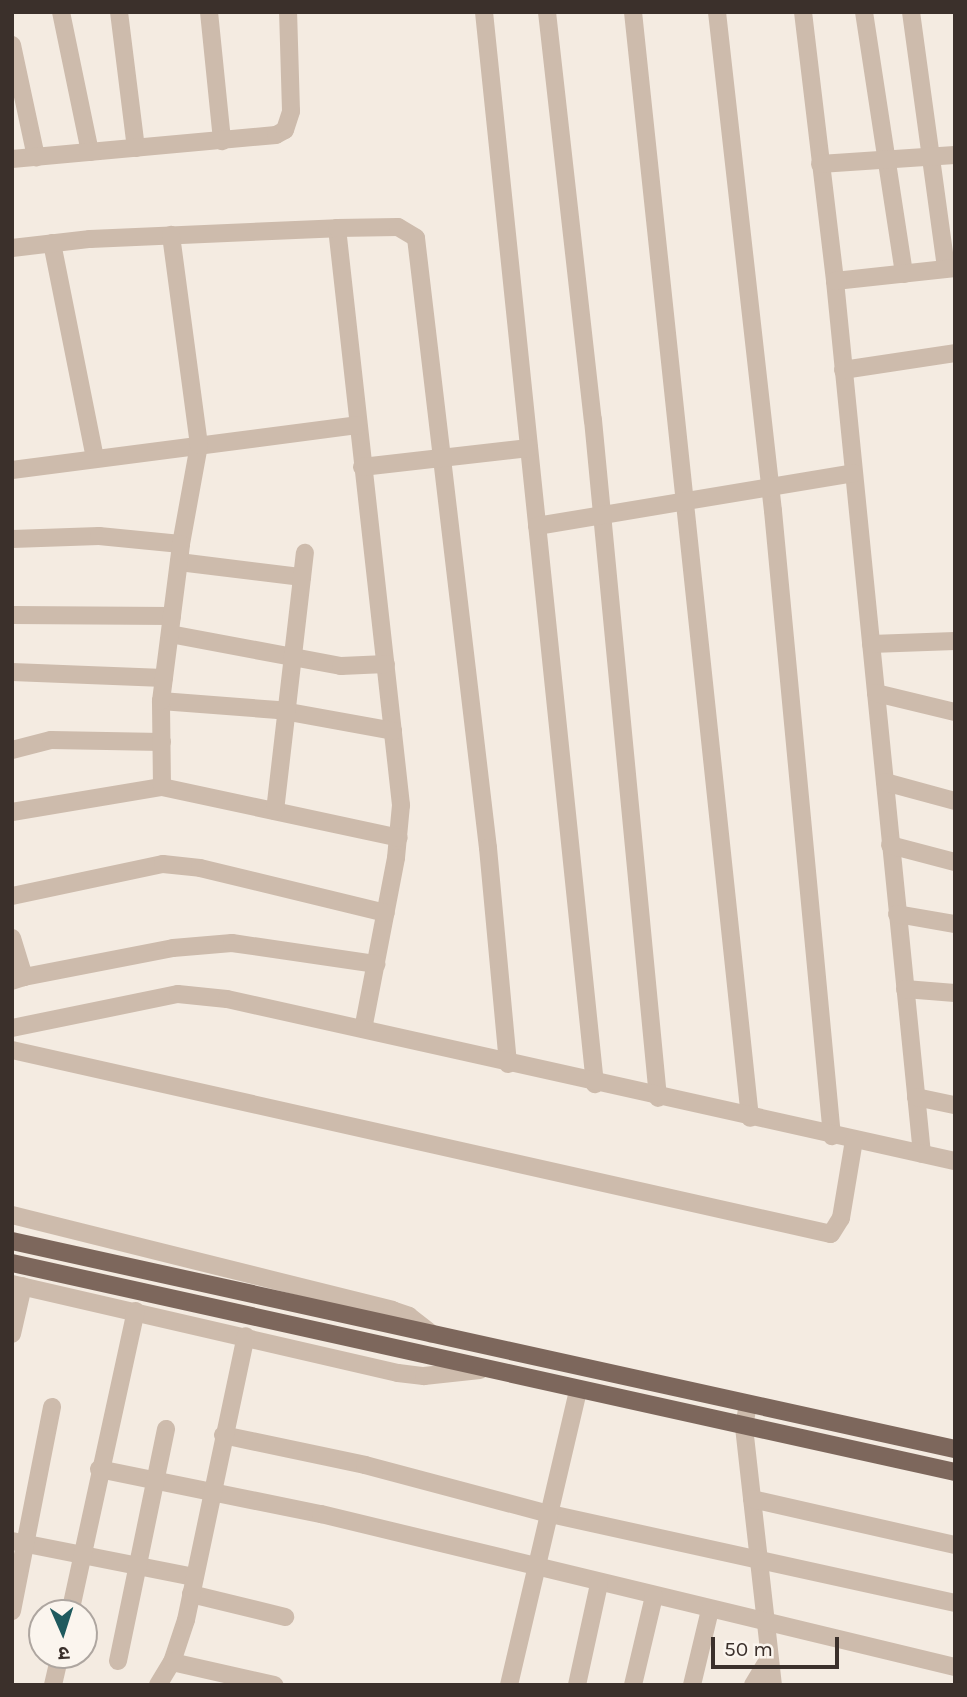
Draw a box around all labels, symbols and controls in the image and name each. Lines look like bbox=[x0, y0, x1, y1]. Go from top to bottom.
north arrow bbox=[28, 1599, 98, 1669]
scale bar bbox=[715, 1624, 843, 1668]
text: 50 m bbox=[724, 1637, 773, 1661]
text: उ bbox=[58, 1642, 70, 1664]

